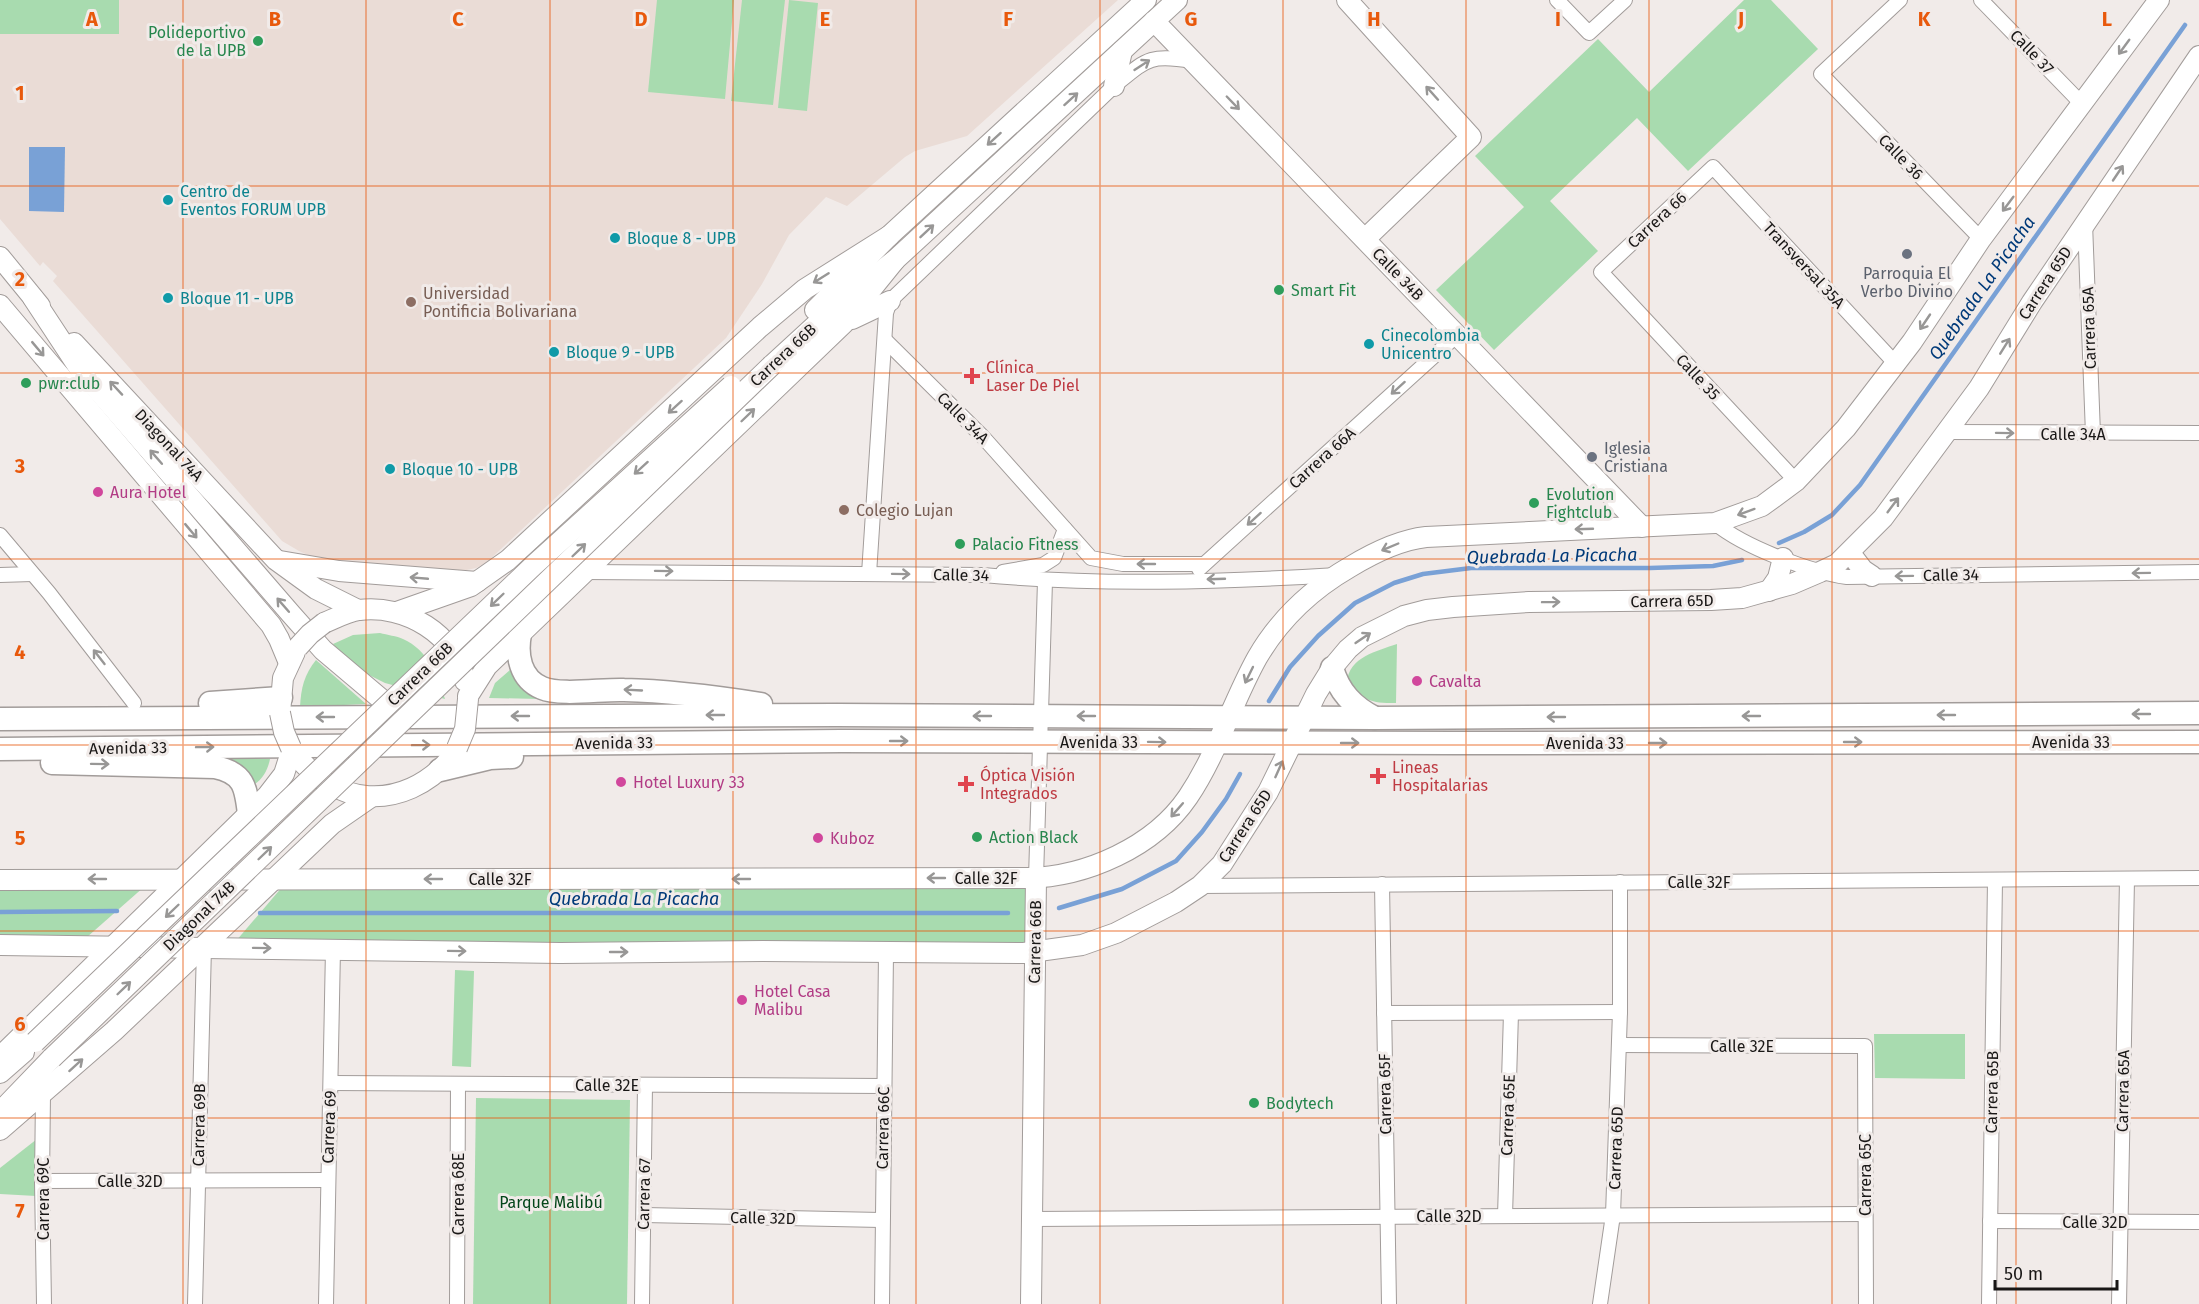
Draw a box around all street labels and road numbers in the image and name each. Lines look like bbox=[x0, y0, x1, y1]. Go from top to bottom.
street label: Calle 37 bbox=[2006, 26, 2058, 78]
street label: Calle 36 bbox=[1875, 130, 1927, 184]
street label: Carrera 66 bbox=[1624, 188, 1690, 252]
street label: Transversal 35A bbox=[1759, 218, 1849, 313]
street label: Carrera 65D bbox=[2014, 243, 2076, 323]
street label: Calle 34B bbox=[1368, 244, 1428, 304]
street label: Carrera 65A bbox=[2078, 286, 2100, 369]
street label: Carrera 66B bbox=[746, 319, 820, 390]
street label: Calle 35 bbox=[1672, 350, 1724, 404]
street label: Calle 34A bbox=[933, 388, 993, 448]
street label: Diagonal 74A bbox=[131, 405, 208, 486]
street label: Carrera 66A bbox=[1285, 423, 1360, 493]
street label: Calle 34A bbox=[2040, 425, 2106, 444]
street label: Calle 34 bbox=[933, 565, 990, 585]
street label: Calle 34 bbox=[1923, 565, 1980, 585]
street label: Carrera 65D bbox=[1630, 591, 1714, 611]
street label: Carrera 66B bbox=[383, 638, 457, 710]
street label: Avenida 33 bbox=[575, 733, 653, 753]
street label: Avenida 33 bbox=[1060, 733, 1138, 752]
street label: Avenida 33 bbox=[2032, 733, 2110, 752]
street label: Avenida 33 bbox=[1546, 734, 1624, 753]
street label: Avenida 33 bbox=[89, 738, 167, 758]
street label: Carrera 65D bbox=[1214, 786, 1276, 866]
street label: Calle 32F bbox=[954, 869, 1018, 888]
street label: Calle 32F bbox=[468, 870, 532, 889]
street label: Calle 32F bbox=[1667, 873, 1731, 892]
street label: Diagonal 74B bbox=[159, 877, 239, 955]
street label: Carrera 66B bbox=[1025, 900, 1045, 984]
street label: Calle 32E bbox=[1710, 1037, 1774, 1056]
street label: Carrera 65A bbox=[2113, 1049, 2133, 1132]
street label: Carrera 65B bbox=[1982, 1050, 2002, 1134]
street label: Carrera 65F bbox=[1375, 1053, 1395, 1135]
street label: Carrera 65E bbox=[1497, 1074, 1519, 1156]
street label: Calle 32E bbox=[575, 1076, 639, 1095]
street label: Carrera 69B bbox=[189, 1083, 209, 1167]
street label: Carrera 66C bbox=[873, 1086, 893, 1170]
street label: Carrera 69 bbox=[318, 1090, 340, 1164]
street label: Carrera 65D bbox=[1605, 1106, 1627, 1190]
street label: Carrera 65C bbox=[1856, 1134, 1875, 1216]
street label: Carrera 68E bbox=[449, 1153, 468, 1235]
street label: Carrera 69C bbox=[34, 1158, 53, 1240]
street label: Carrera 67 bbox=[634, 1158, 654, 1230]
street label: Calle 32D bbox=[97, 1172, 163, 1191]
street label: Calle 32D bbox=[1416, 1207, 1482, 1226]
street label: Calle 32D bbox=[730, 1208, 796, 1228]
street label: Calle 32D bbox=[2062, 1213, 2128, 1232]

